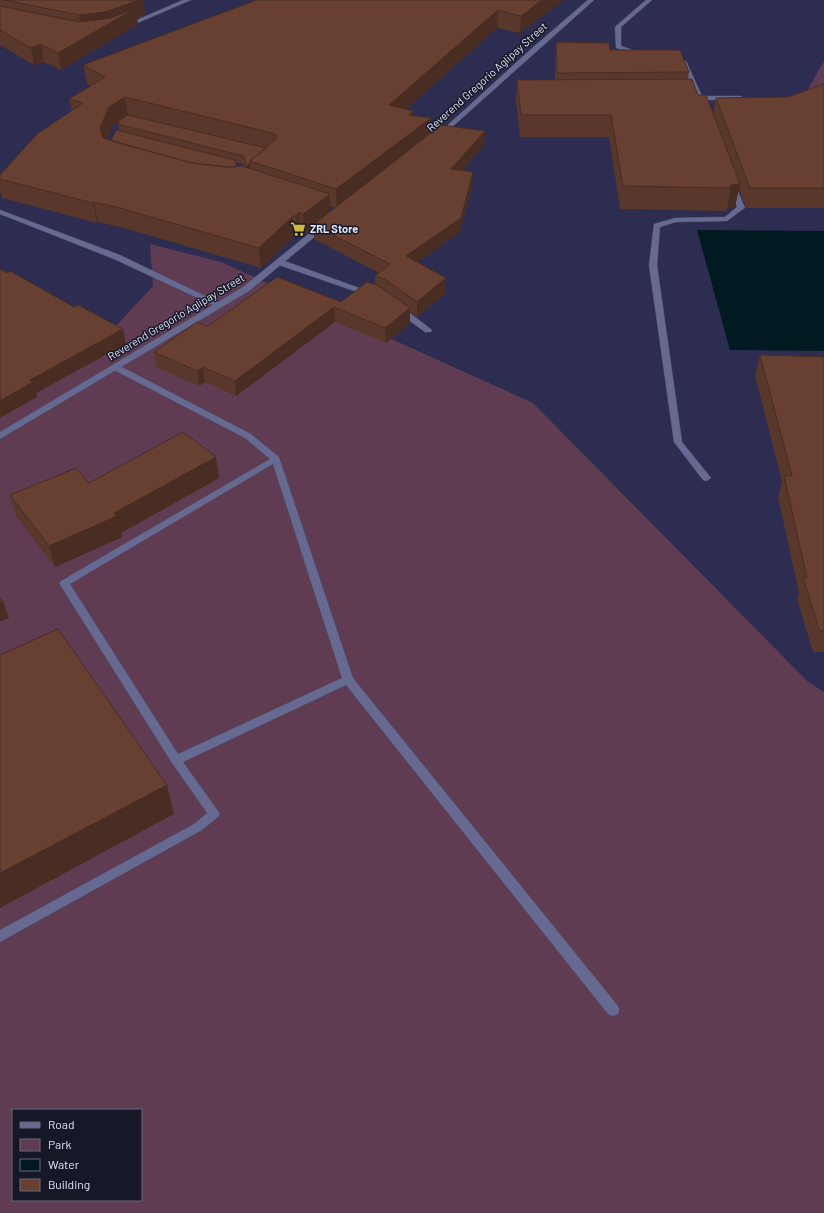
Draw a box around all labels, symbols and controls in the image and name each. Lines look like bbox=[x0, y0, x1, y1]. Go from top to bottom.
street label: Reverend Gregorio Aglipay Street bbox=[424, 19, 549, 134]
supermarket icon: ZRL Store bbox=[289, 220, 307, 238]
place label: ZRL Store bbox=[310, 222, 358, 235]
street label: Reverend Gregorio Aglipay Street bbox=[105, 271, 246, 363]
legend bbox=[12, 1109, 142, 1201]
text: Road bbox=[48, 1117, 75, 1131]
text: Park bbox=[48, 1137, 72, 1151]
text: Water bbox=[48, 1157, 80, 1171]
text: Building bbox=[48, 1177, 90, 1191]

